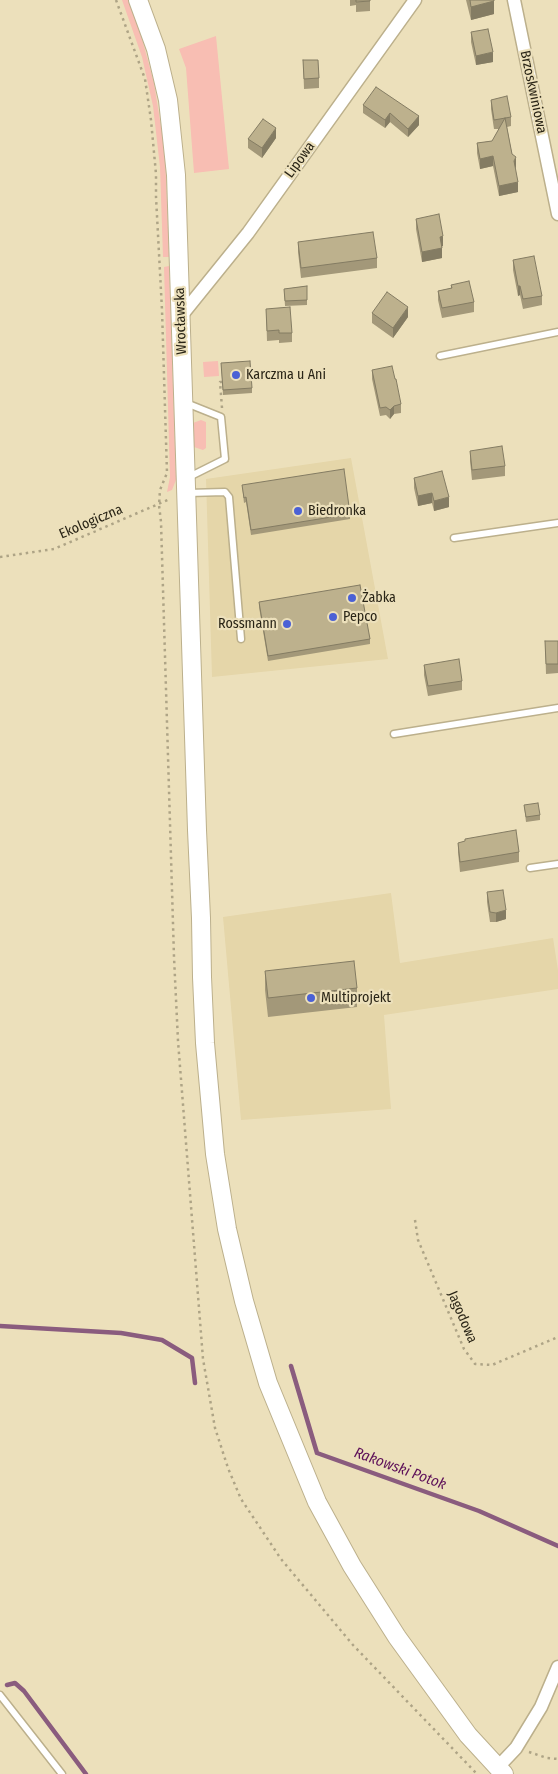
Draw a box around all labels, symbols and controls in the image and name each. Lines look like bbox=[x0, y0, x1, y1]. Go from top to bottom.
street label: Brzoskwiniowa bbox=[516, 49, 550, 135]
street label: Lipowa bbox=[281, 139, 319, 181]
street label: Wrocławska bbox=[171, 287, 191, 355]
place label: Karczma u Ani bbox=[246, 367, 326, 383]
marker: Karczma u Ani bbox=[230, 369, 242, 381]
street label: Ekologiczna bbox=[57, 501, 125, 543]
place label: Biedronka bbox=[308, 503, 366, 519]
marker: Biedronka bbox=[292, 505, 304, 517]
place label: Żabka bbox=[362, 590, 396, 606]
marker: Żabka bbox=[346, 592, 358, 604]
place label: Pepco bbox=[343, 609, 377, 625]
marker: Pepco bbox=[327, 611, 339, 623]
place label: Rossmann bbox=[218, 616, 277, 632]
marker: Rossmann bbox=[281, 618, 293, 630]
place label: Multiprojekt bbox=[321, 990, 391, 1006]
marker: Multiprojekt bbox=[305, 992, 317, 1004]
street label: Jagodowa bbox=[444, 1288, 480, 1346]
water label: Rakowski Potok bbox=[351, 1444, 449, 1494]

